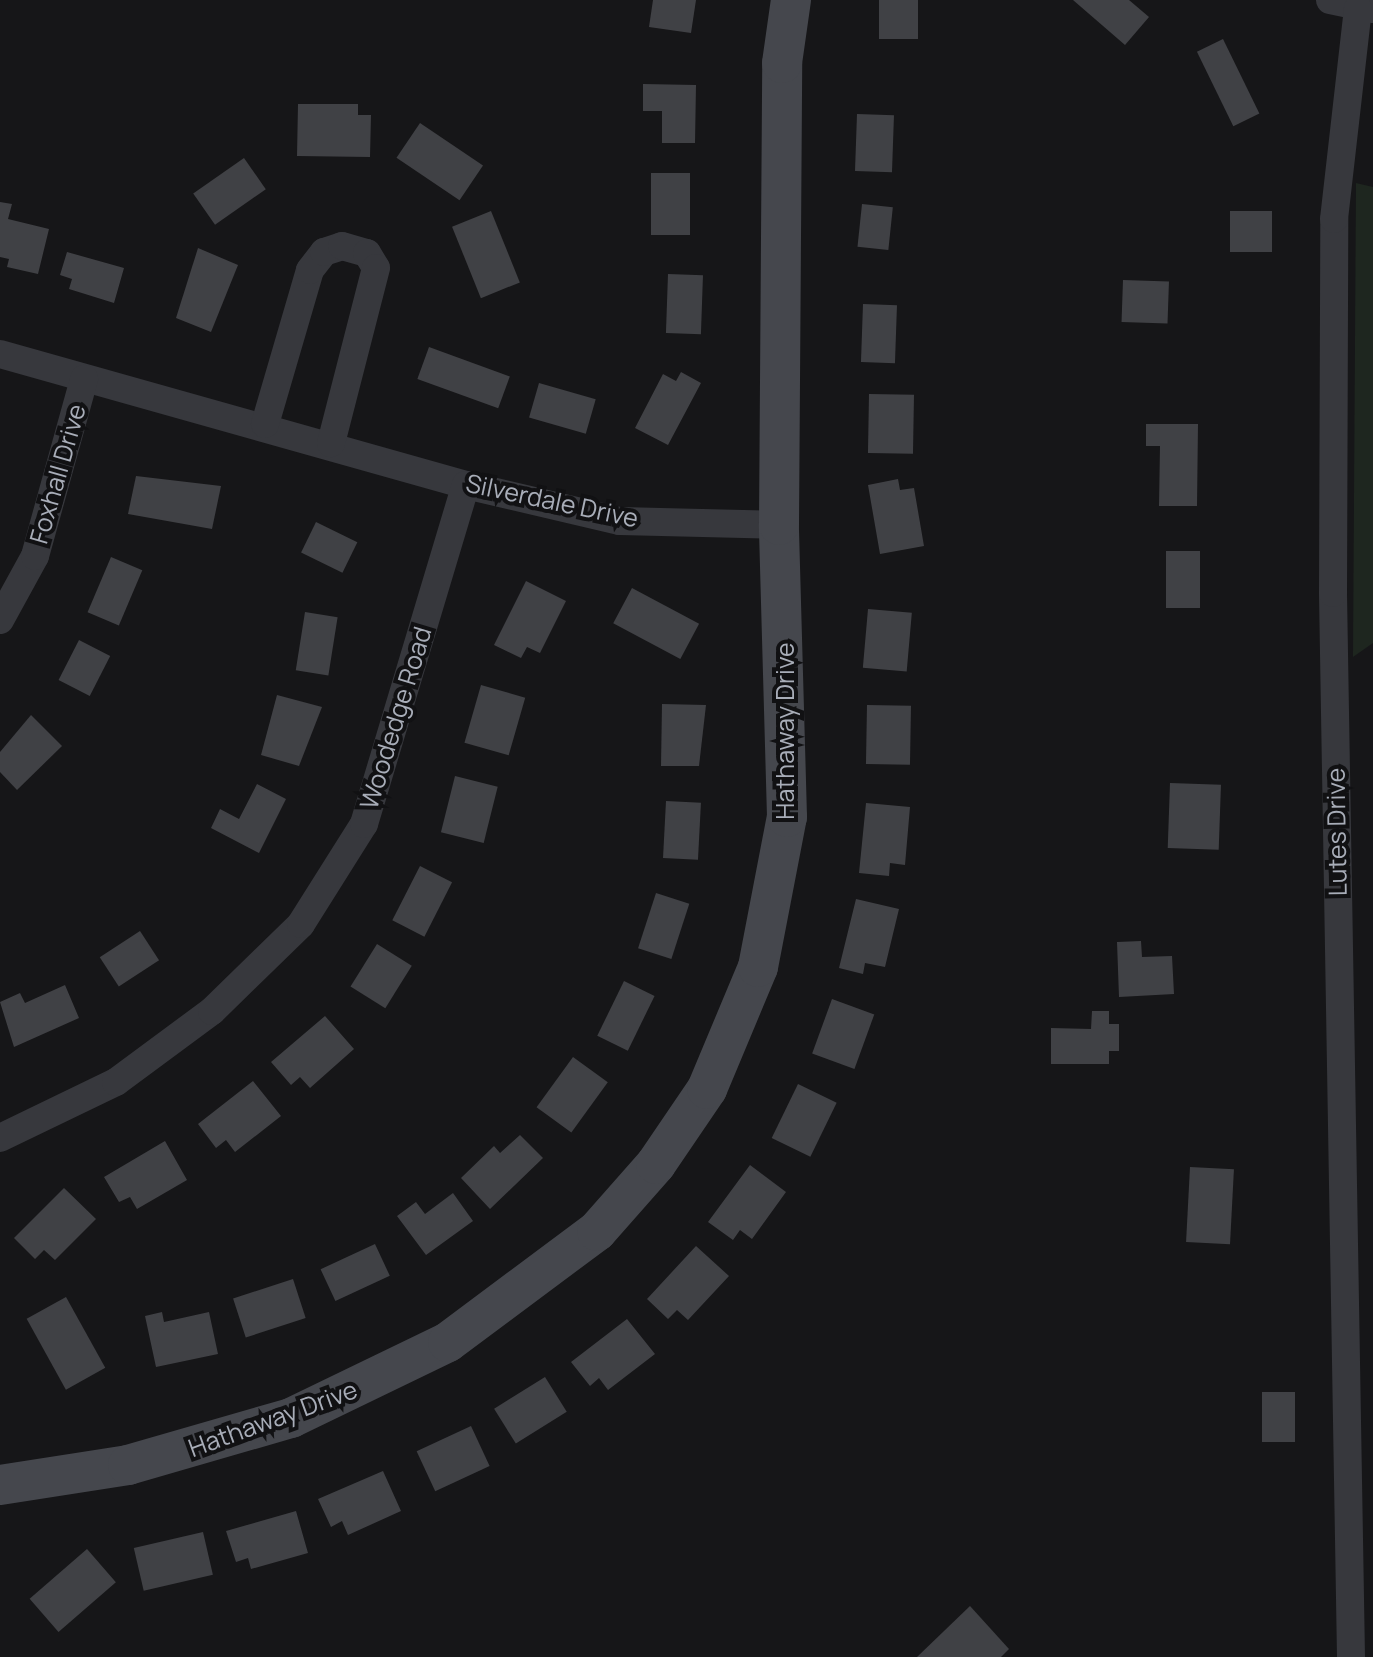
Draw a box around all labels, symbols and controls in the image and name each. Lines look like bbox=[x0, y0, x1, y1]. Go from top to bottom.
street label: Foxhall Drive bbox=[24, 401, 92, 547]
street label: Silverdale Drive bbox=[463, 468, 641, 534]
street label: Woodedge Road bbox=[354, 623, 438, 813]
street label: Hathaway Drive bbox=[770, 642, 800, 820]
street label: Lutes Drive bbox=[1321, 768, 1353, 896]
street label: Hathaway Drive bbox=[184, 1375, 362, 1463]

